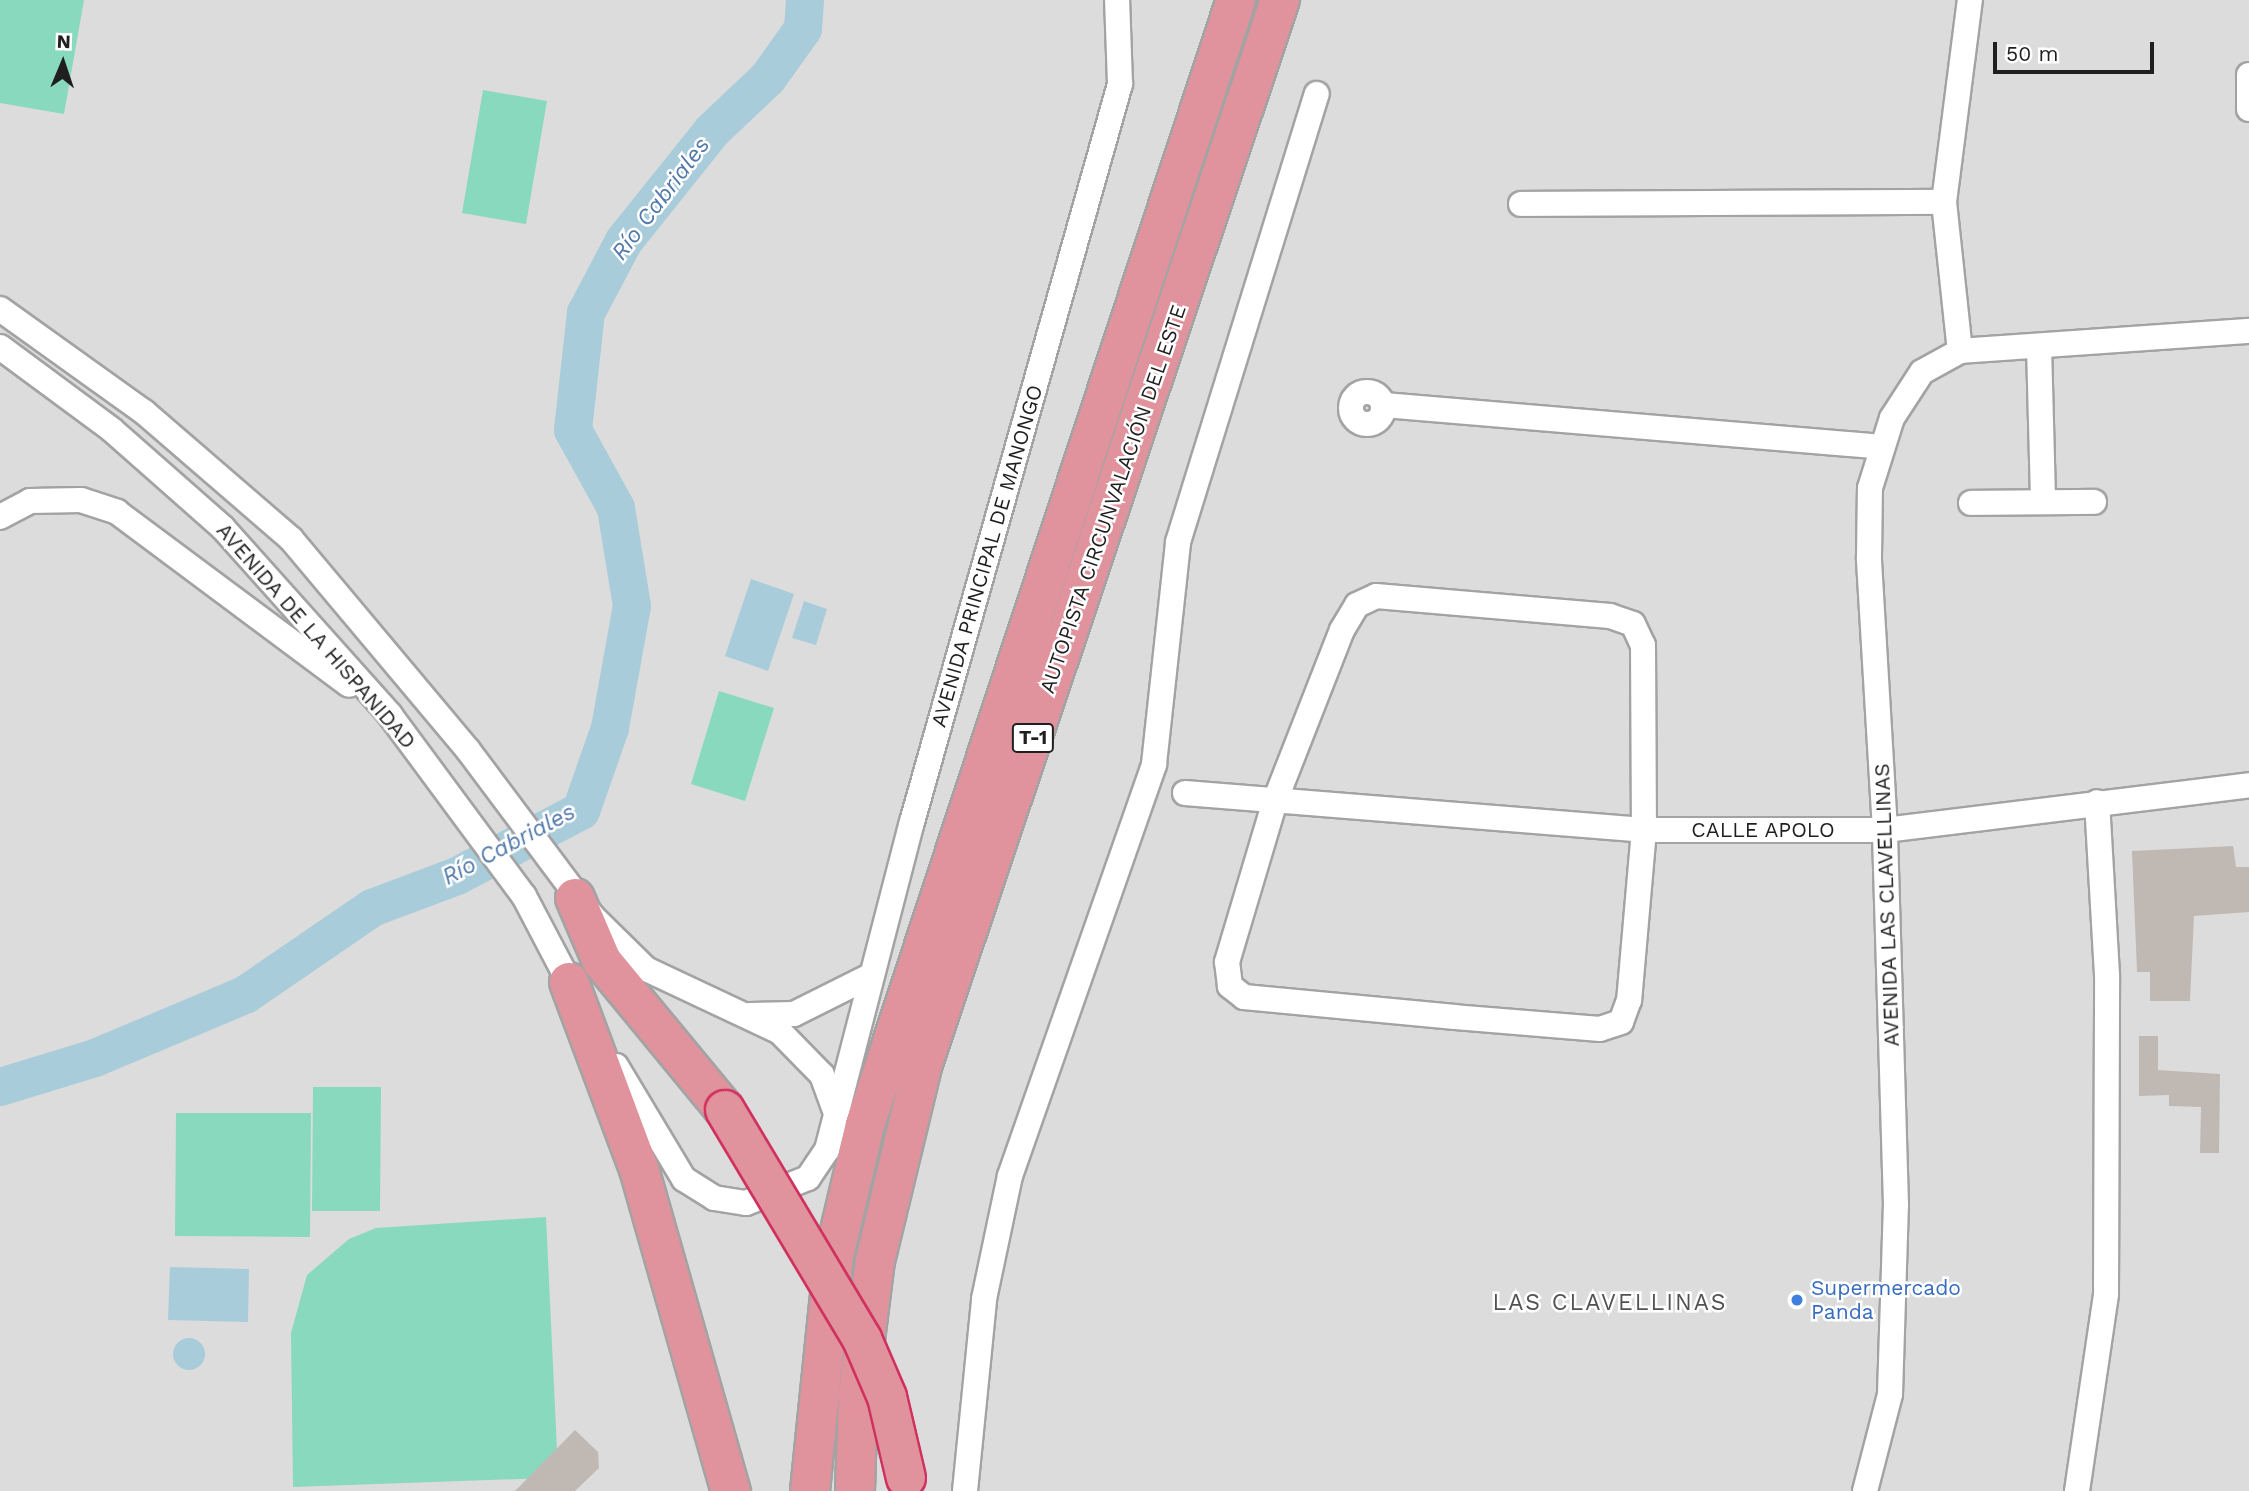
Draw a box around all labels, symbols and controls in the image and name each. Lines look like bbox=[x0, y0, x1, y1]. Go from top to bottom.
north arrow bbox=[28, 28, 98, 98]
scale bar bbox=[1997, 28, 2158, 72]
text: N bbox=[56, 30, 71, 53]
text: 50 m bbox=[2006, 41, 2058, 66]
water label: Río Cabriales bbox=[606, 132, 716, 266]
street label: AUTOPISTA CIRCUNVALACIÓN DEL ESTE bbox=[1034, 301, 1192, 697]
street label: AVENIDA PRINCIPAL DE MANONGO bbox=[926, 381, 1048, 731]
street label: AVENIDA DE LA HISPANIDAD bbox=[211, 517, 421, 755]
road number: T-1 bbox=[1010, 722, 1056, 754]
street label: AVENIDA LAS CLAVELLINAS bbox=[1869, 763, 1905, 1047]
water label: Río Cabriales bbox=[438, 798, 580, 892]
street label: CALLE APOLO bbox=[1691, 817, 1835, 843]
place label: Supermercado Panda bbox=[1811, 1275, 1961, 1325]
district label: LAS CLAVELLINAS bbox=[1494, 1289, 1726, 1317]
marker: Supermercado Panda bbox=[1789, 1292, 1805, 1308]

